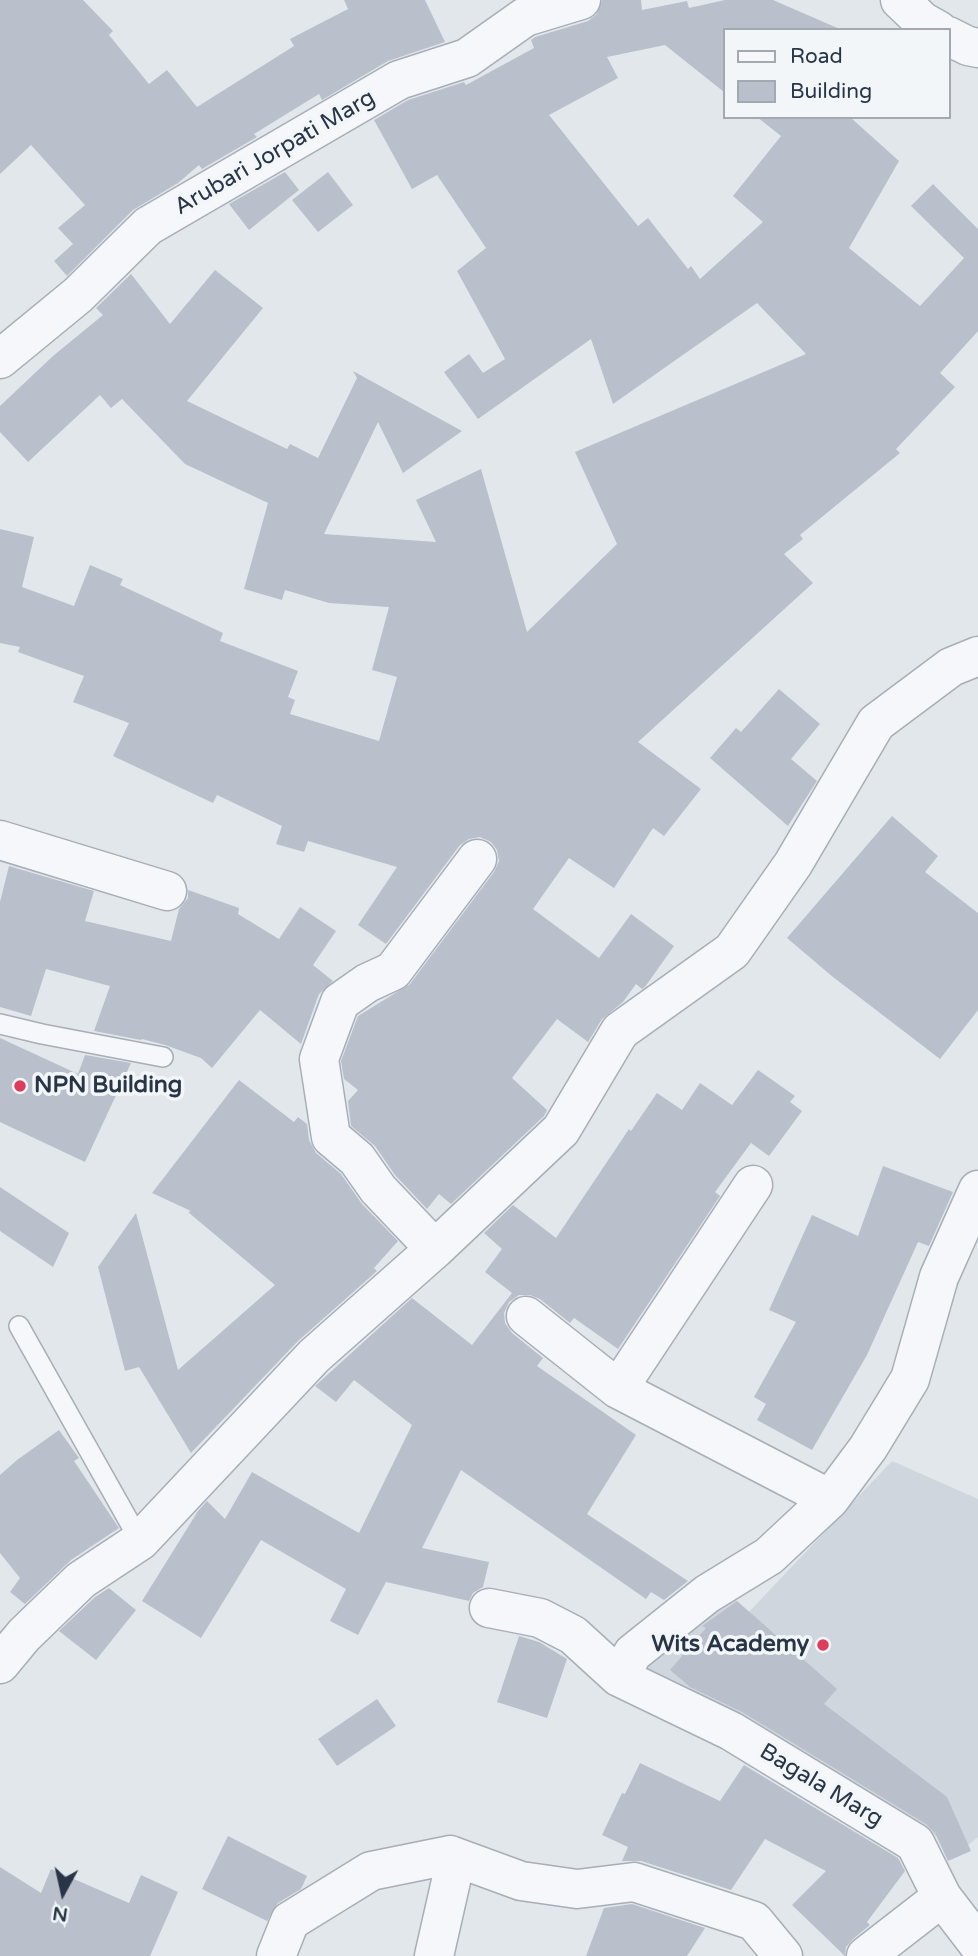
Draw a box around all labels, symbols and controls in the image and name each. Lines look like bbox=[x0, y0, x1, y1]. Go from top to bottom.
legend bbox=[722, 28, 950, 119]
text: Road bbox=[790, 44, 843, 69]
text: Building bbox=[790, 79, 872, 104]
street label: Arubari Jorpati Marg bbox=[170, 84, 380, 222]
place label: NPN Building bbox=[34, 1072, 182, 1100]
marker: NPN Building bbox=[12, 1078, 28, 1094]
place label: Wits Academy bbox=[652, 1631, 809, 1659]
marker: Wits Academy bbox=[815, 1637, 831, 1653]
street label: Bagala Marg bbox=[754, 1738, 888, 1834]
north arrow bbox=[28, 1858, 98, 1928]
text: N bbox=[51, 1902, 69, 1926]

